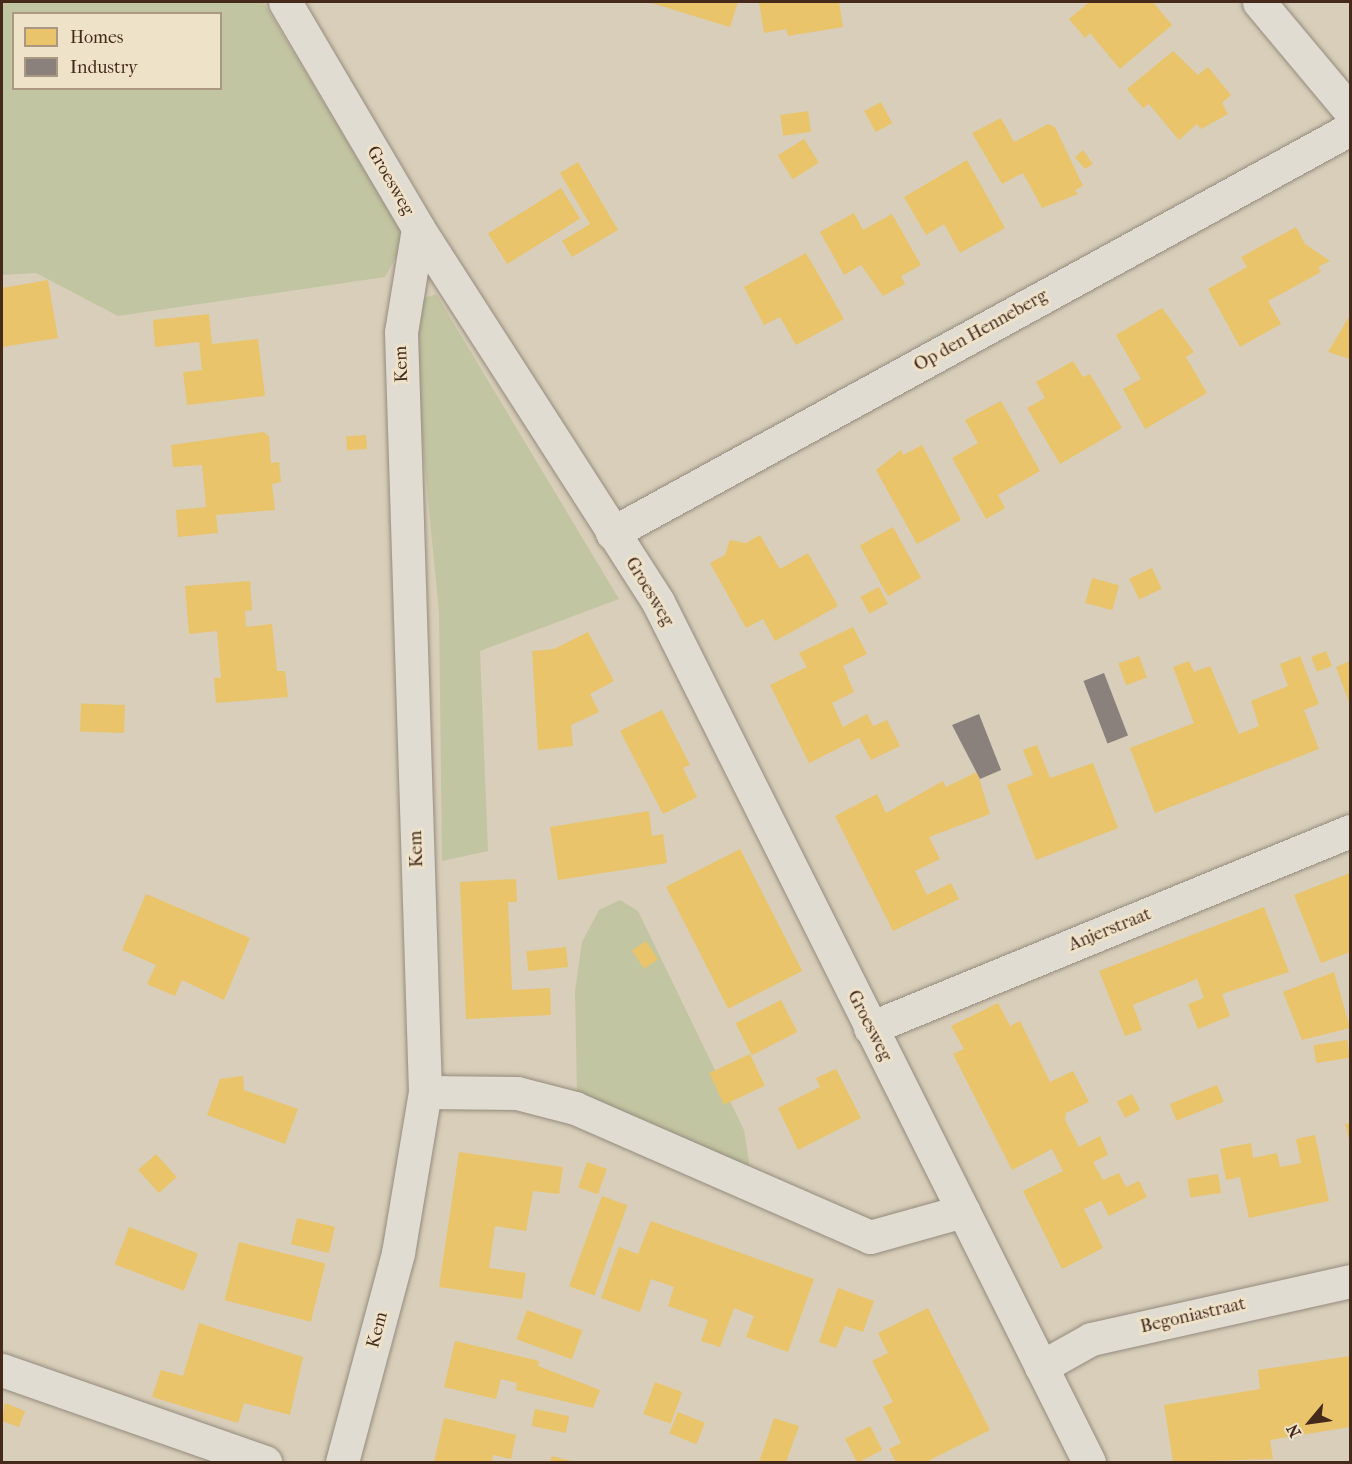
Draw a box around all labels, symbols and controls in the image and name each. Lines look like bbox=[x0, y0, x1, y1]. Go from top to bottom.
legend bbox=[12, 12, 222, 90]
text: Homes bbox=[70, 27, 124, 48]
text: Industry bbox=[70, 57, 138, 78]
street label: Groesweg bbox=[362, 142, 418, 220]
street label: Op den Henneberg bbox=[910, 285, 1052, 377]
street label: Kem bbox=[391, 345, 413, 383]
street label: Groesweg bbox=[620, 554, 678, 630]
street label: Kem bbox=[406, 830, 428, 868]
street label: Anjerstraat bbox=[1066, 904, 1154, 956]
street label: Groesweg bbox=[842, 987, 896, 1065]
street label: Begoniastraat bbox=[1138, 1293, 1248, 1339]
street label: Kem bbox=[363, 1309, 393, 1351]
north arrow bbox=[1280, 1392, 1340, 1452]
text: N bbox=[1283, 1421, 1305, 1441]

